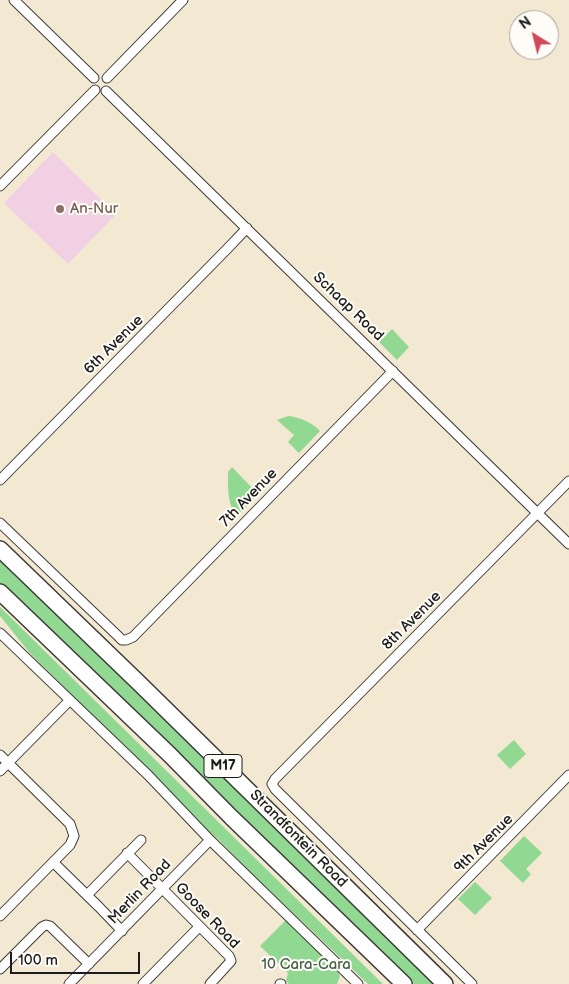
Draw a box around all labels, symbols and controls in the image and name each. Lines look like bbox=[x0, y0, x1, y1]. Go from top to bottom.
north arrow bbox=[509, 10, 559, 60]
text: N bbox=[516, 13, 535, 33]
place label: An-Nur bbox=[70, 200, 118, 218]
marker: An-Nur bbox=[54, 203, 66, 215]
street label: Schaap Road bbox=[309, 269, 387, 345]
street label: 6th Avenue bbox=[81, 312, 147, 378]
street label: 7th Avenue bbox=[217, 465, 281, 531]
street label: 8th Avenue bbox=[379, 588, 445, 654]
road number: M17 bbox=[204, 754, 242, 778]
street label: Strandfontein Road bbox=[245, 786, 351, 892]
street label: 9th Avenue bbox=[451, 811, 517, 877]
street label: Merlin Road bbox=[105, 856, 175, 928]
street label: Goose Road bbox=[171, 879, 243, 953]
scale bar bbox=[12, 942, 142, 974]
text: 100 m bbox=[18, 951, 58, 970]
park label: 10 Cara-Cara bbox=[261, 956, 351, 974]

